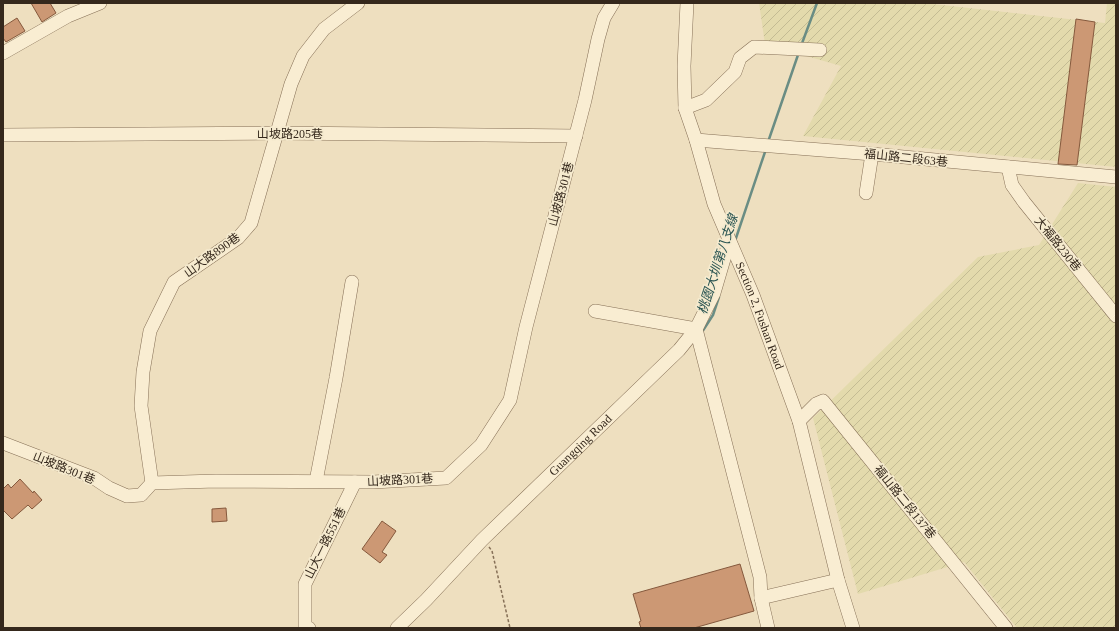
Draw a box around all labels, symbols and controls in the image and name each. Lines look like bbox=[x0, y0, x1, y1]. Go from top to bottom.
street label: 山坡路205巷 bbox=[257, 127, 323, 141]
street label: 福山路二段63巷 bbox=[863, 147, 949, 169]
street label: 山坡路301巷 bbox=[546, 160, 576, 228]
water label: 桃園大圳第八支線 bbox=[694, 210, 741, 316]
street label: 大福路230巷 bbox=[1032, 214, 1084, 274]
street label: 山大路890巷 bbox=[181, 230, 243, 280]
street label: Section 2, Fushan Road bbox=[733, 260, 787, 371]
street label: Guangqing Road bbox=[546, 412, 615, 479]
street label: 山坡路301巷 bbox=[31, 449, 97, 487]
street label: 福山路二段137巷 bbox=[871, 463, 939, 541]
street label: 山坡路301巷 bbox=[367, 471, 433, 489]
street label: 山大一路551巷 bbox=[302, 505, 348, 581]

